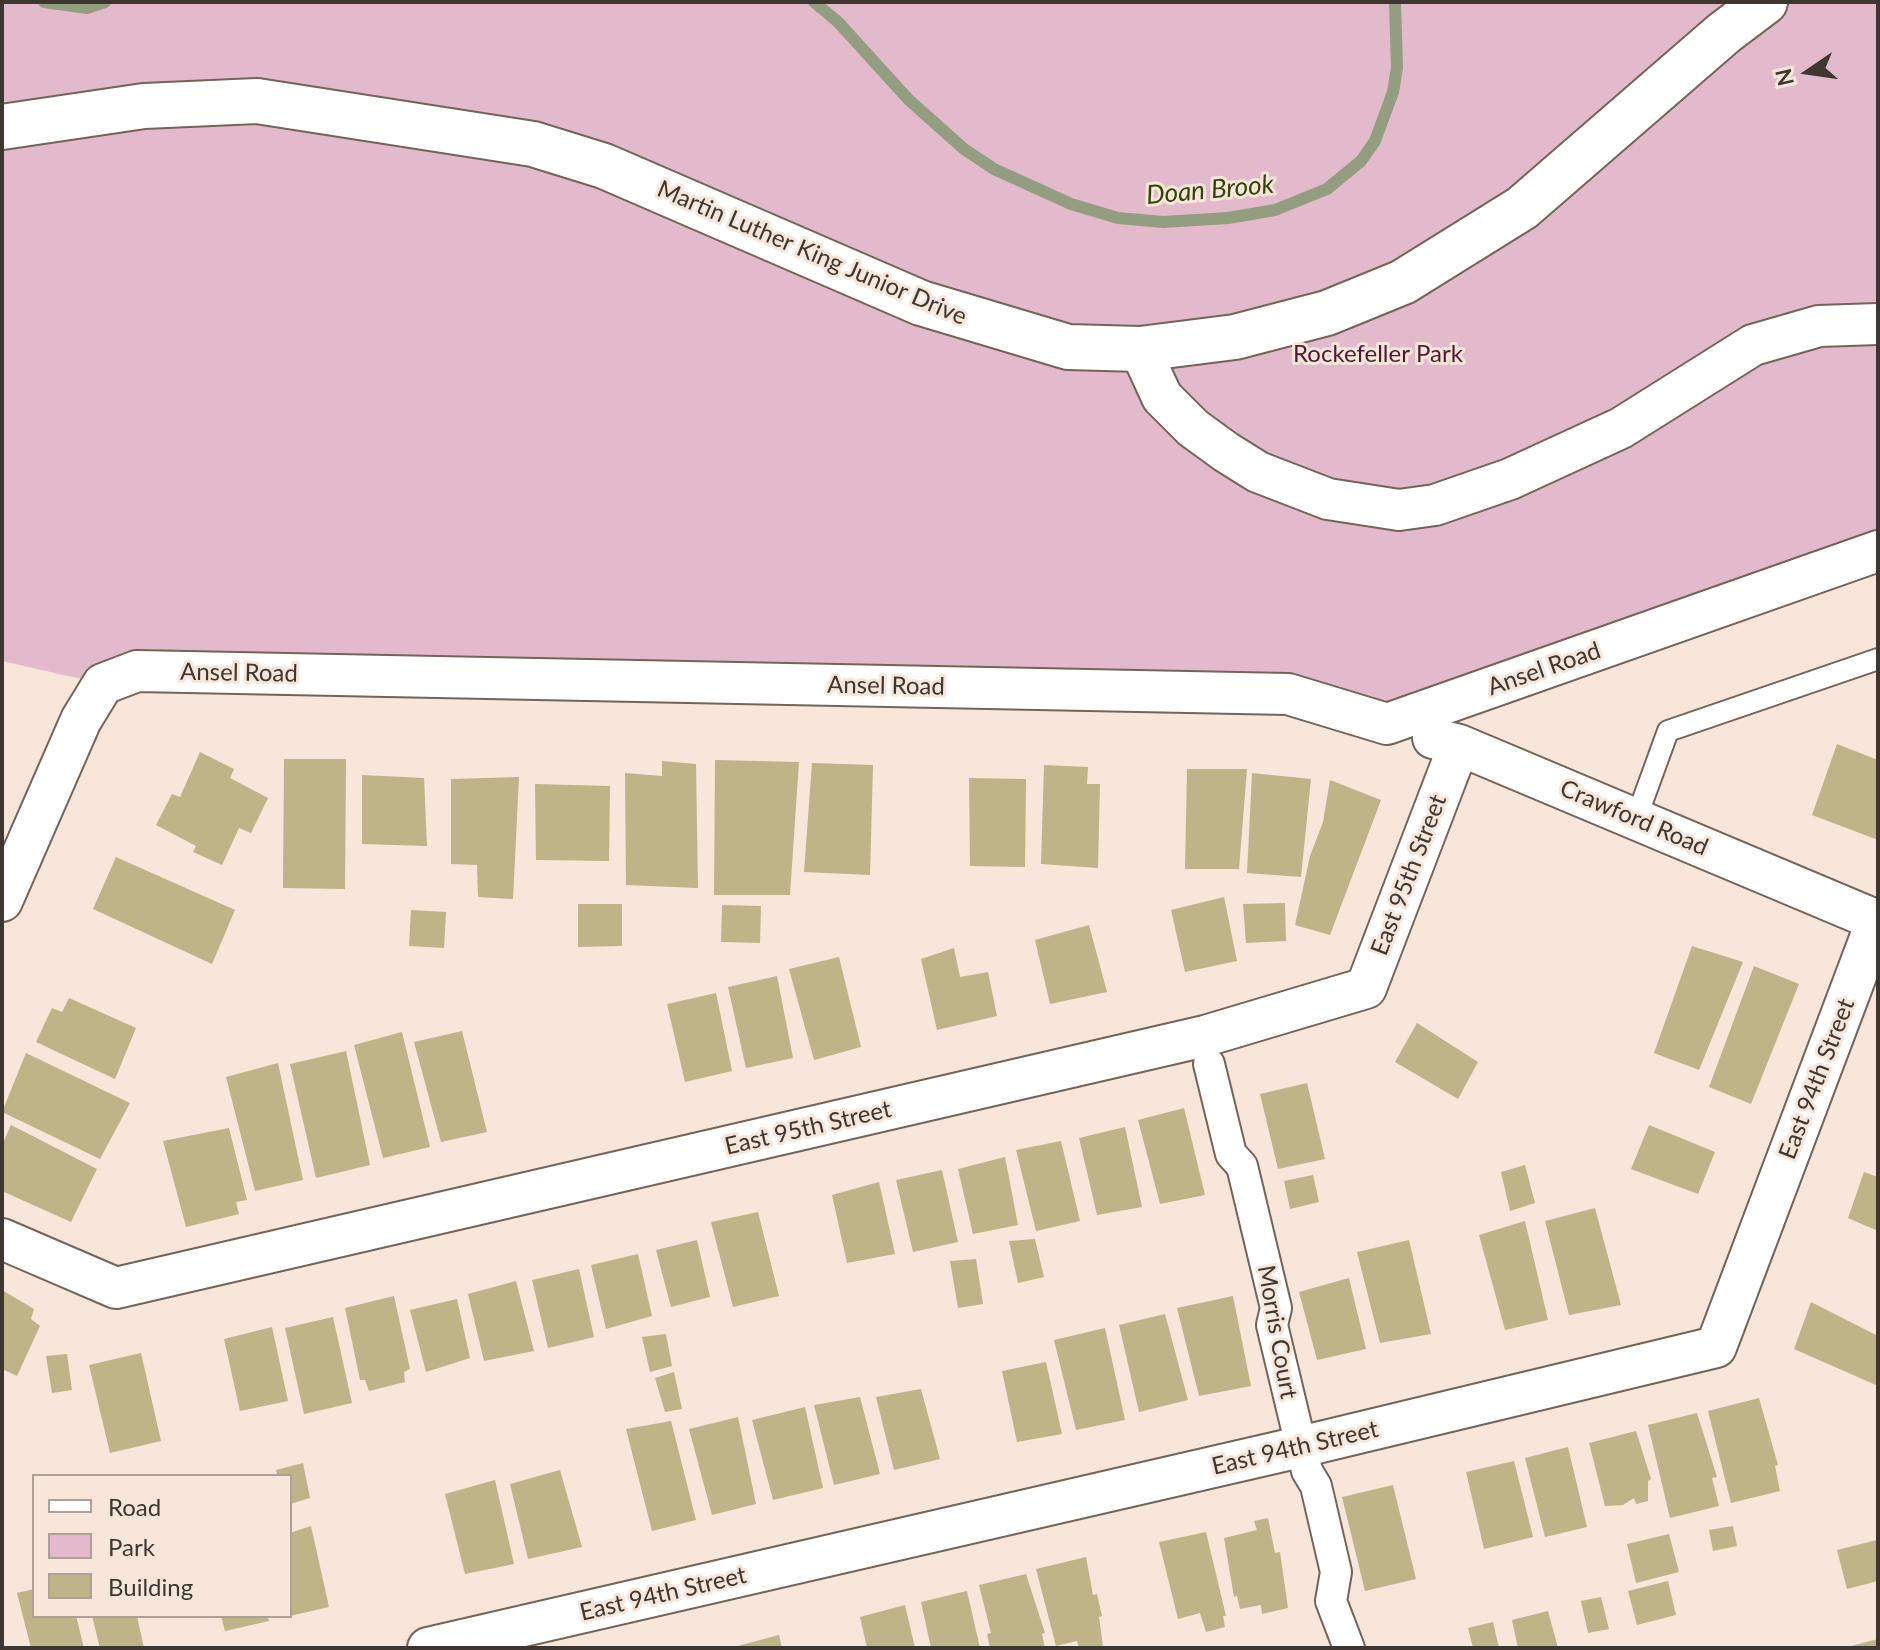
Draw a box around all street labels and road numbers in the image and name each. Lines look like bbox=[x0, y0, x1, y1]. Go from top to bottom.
street label: Martin Luther King Junior Drive bbox=[653, 175, 971, 331]
street label: Ansel Road bbox=[1484, 636, 1604, 702]
street label: Ansel Road bbox=[180, 658, 298, 688]
street label: Ansel Road bbox=[827, 671, 945, 701]
street label: Crawford Road bbox=[1556, 774, 1712, 862]
street label: East 95th Street bbox=[1365, 791, 1453, 959]
street label: East 94th Street bbox=[1773, 995, 1861, 1163]
street label: East 95th Street bbox=[722, 1095, 894, 1161]
street label: Morris Court bbox=[1251, 1263, 1303, 1401]
street label: East 94th Street bbox=[1209, 1415, 1381, 1481]
street label: East 94th Street bbox=[577, 1561, 749, 1627]

